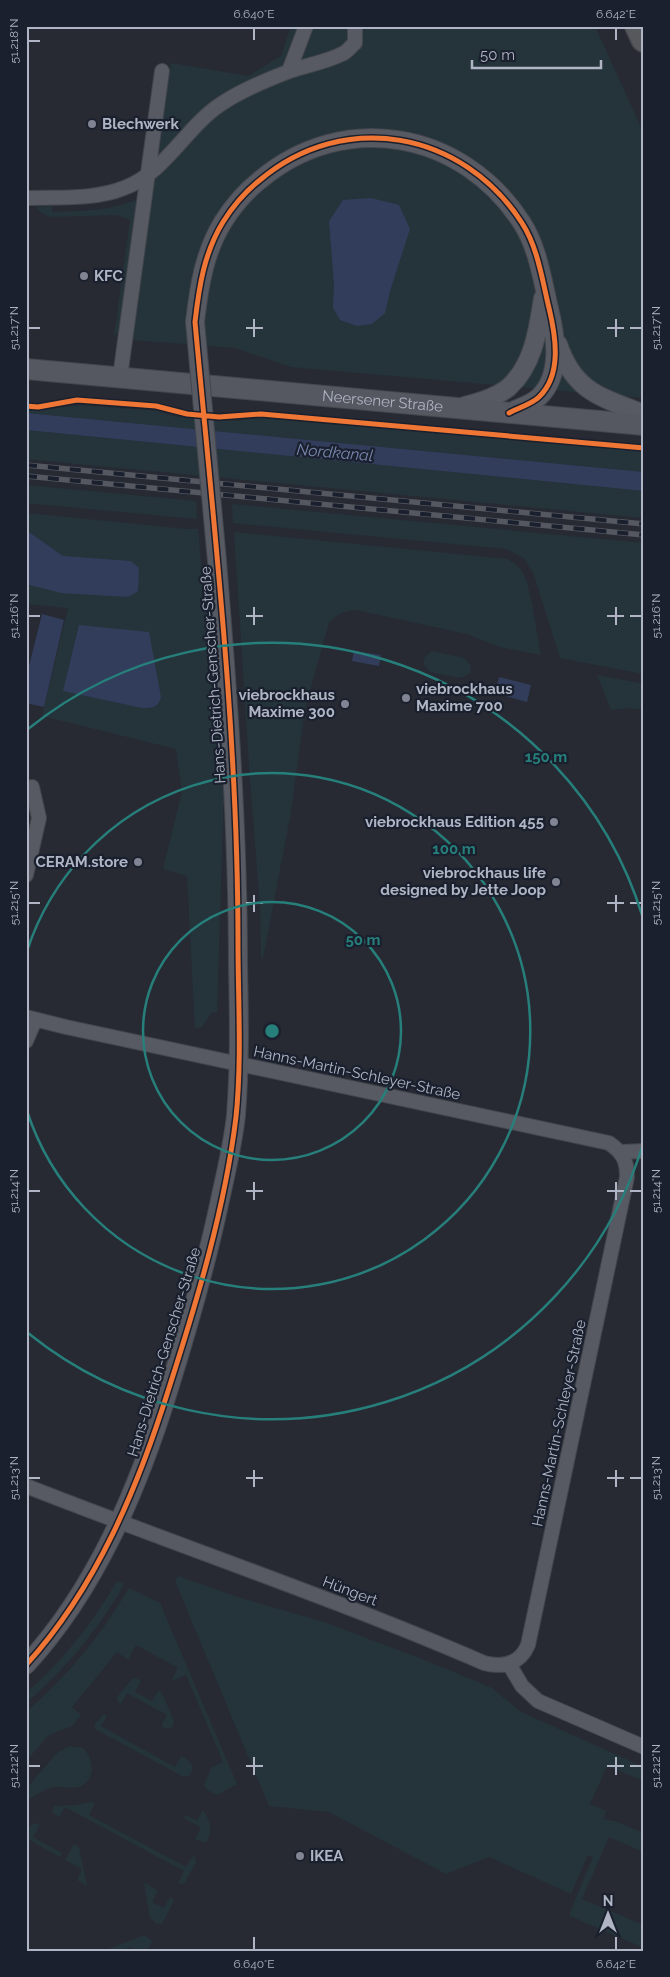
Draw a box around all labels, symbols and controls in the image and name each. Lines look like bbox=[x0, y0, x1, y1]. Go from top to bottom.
text: 6.640°E bbox=[234, 7, 274, 21]
text: 6.642°E bbox=[596, 7, 636, 21]
text: 51.218°N bbox=[7, 19, 21, 63]
scale bar bbox=[472, 38, 601, 70]
text: 50 m bbox=[480, 46, 515, 64]
place label: Blechwerk bbox=[102, 115, 179, 133]
marker: Blechwerk bbox=[86, 118, 98, 130]
place label: KFC bbox=[94, 267, 123, 285]
marker: KFC bbox=[78, 270, 90, 282]
text: 51.217°N bbox=[7, 306, 21, 350]
text: 51.217°N bbox=[649, 306, 663, 350]
street label: Neersener Straße bbox=[321, 387, 444, 416]
water label: Nordkanal bbox=[296, 440, 374, 465]
street label: Hans-Dietrich-Genscher-Straße bbox=[196, 565, 230, 784]
text: 51.216°N bbox=[7, 593, 21, 639]
text: 51.216°N bbox=[649, 593, 663, 639]
place label: viebrockhaus Maxime 700 bbox=[416, 680, 513, 715]
place label: viebrockhaus Maxime 300 bbox=[238, 686, 335, 721]
marker: viebrockhaus Maxime 700 bbox=[400, 692, 412, 704]
marker: viebrockhaus Maxime 300 bbox=[339, 698, 351, 710]
text: 150 m bbox=[525, 748, 567, 766]
place label: viebrockhaus Edition 455 bbox=[365, 813, 544, 831]
marker: viebrockhaus Edition 455 bbox=[548, 816, 560, 828]
text: 100 m bbox=[432, 840, 476, 858]
place label: CERAM.store bbox=[35, 853, 128, 871]
marker: CERAM.store bbox=[132, 856, 144, 868]
place label: viebrockhaus life designed by Jette Joop bbox=[380, 864, 546, 899]
marker: viebrockhaus life designed by Jette Joop bbox=[550, 876, 562, 888]
text: 51.215°N bbox=[7, 881, 21, 925]
text: 51.215°N bbox=[649, 881, 663, 925]
text: 50 m bbox=[345, 931, 381, 949]
centre of rings bbox=[263, 1022, 281, 1040]
street label: Hanns-Martin-Schleyer-Straße bbox=[252, 1042, 462, 1104]
text: 51.214°N bbox=[7, 1169, 21, 1213]
text: 51.214°N bbox=[649, 1169, 663, 1213]
street label: Hans-Dietrich-Genscher-Straße bbox=[124, 1245, 205, 1459]
street label: Hanns-Martin-Schleyer-Straße bbox=[528, 1318, 590, 1528]
text: 51.213°N bbox=[7, 1456, 21, 1500]
text: 51.213°N bbox=[649, 1456, 663, 1500]
street label: Hüngert bbox=[320, 1572, 380, 1610]
text: 51.212°N bbox=[7, 1744, 21, 1788]
text: 51.212°N bbox=[649, 1744, 663, 1788]
place label: IKEA bbox=[310, 1847, 344, 1865]
marker: IKEA bbox=[294, 1850, 306, 1862]
north arrow bbox=[582, 1890, 632, 1940]
text: N bbox=[603, 1893, 613, 1909]
text: 6.640°E bbox=[234, 1957, 274, 1971]
text: 6.642°E bbox=[596, 1957, 636, 1971]

